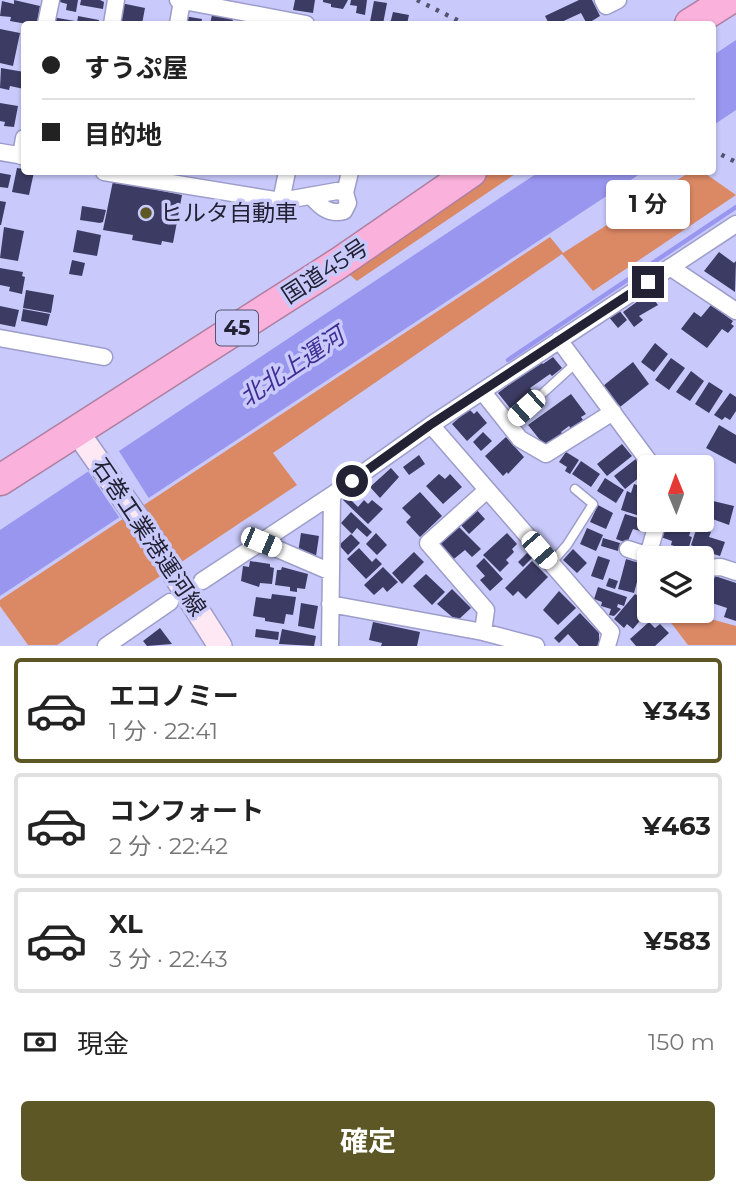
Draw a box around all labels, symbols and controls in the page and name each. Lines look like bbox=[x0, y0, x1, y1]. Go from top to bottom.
text: すうぷ屋 bbox=[84, 52, 188, 84]
text: 目的地 bbox=[84, 119, 162, 151]
callout: 1 分 bbox=[606, 180, 690, 230]
text: 1 分 bbox=[629, 190, 667, 218]
place label: ヒルタ自動車 bbox=[160, 199, 298, 227]
marker: ヒルタ自動車 bbox=[138, 205, 154, 221]
street label: 国道45号 bbox=[277, 233, 373, 309]
route end bbox=[632, 266, 664, 298]
road number: 45 bbox=[216, 310, 258, 346]
water label: 北北上運河 bbox=[234, 319, 353, 412]
car bbox=[504, 386, 549, 430]
street label: 石巻工業港運河線 bbox=[86, 453, 212, 621]
north arrow bbox=[637, 455, 714, 532]
map controls bbox=[637, 455, 714, 623]
route start bbox=[336, 465, 368, 497]
car bbox=[238, 524, 285, 560]
car bbox=[518, 527, 561, 573]
button: layers bbox=[637, 546, 714, 623]
icon: car bbox=[25, 679, 88, 742]
text: エコノミー bbox=[109, 680, 239, 712]
text: ¥343 bbox=[643, 695, 711, 727]
text: 1 分 · 22:41 bbox=[109, 717, 218, 745]
icon: car bbox=[25, 794, 88, 857]
text: コンフォート bbox=[109, 795, 264, 827]
text: ¥463 bbox=[642, 810, 711, 842]
text: 2 分 · 22:42 bbox=[109, 832, 228, 860]
text: XL bbox=[109, 908, 143, 940]
icon: car bbox=[25, 909, 88, 972]
text: ¥583 bbox=[644, 925, 711, 957]
text: 3 分 · 22:43 bbox=[109, 945, 228, 973]
icon: cash bbox=[21, 1023, 59, 1061]
text: 現金 bbox=[77, 1028, 129, 1060]
text: 150 m bbox=[648, 1028, 715, 1056]
button: 確定 bbox=[21, 1101, 715, 1181]

